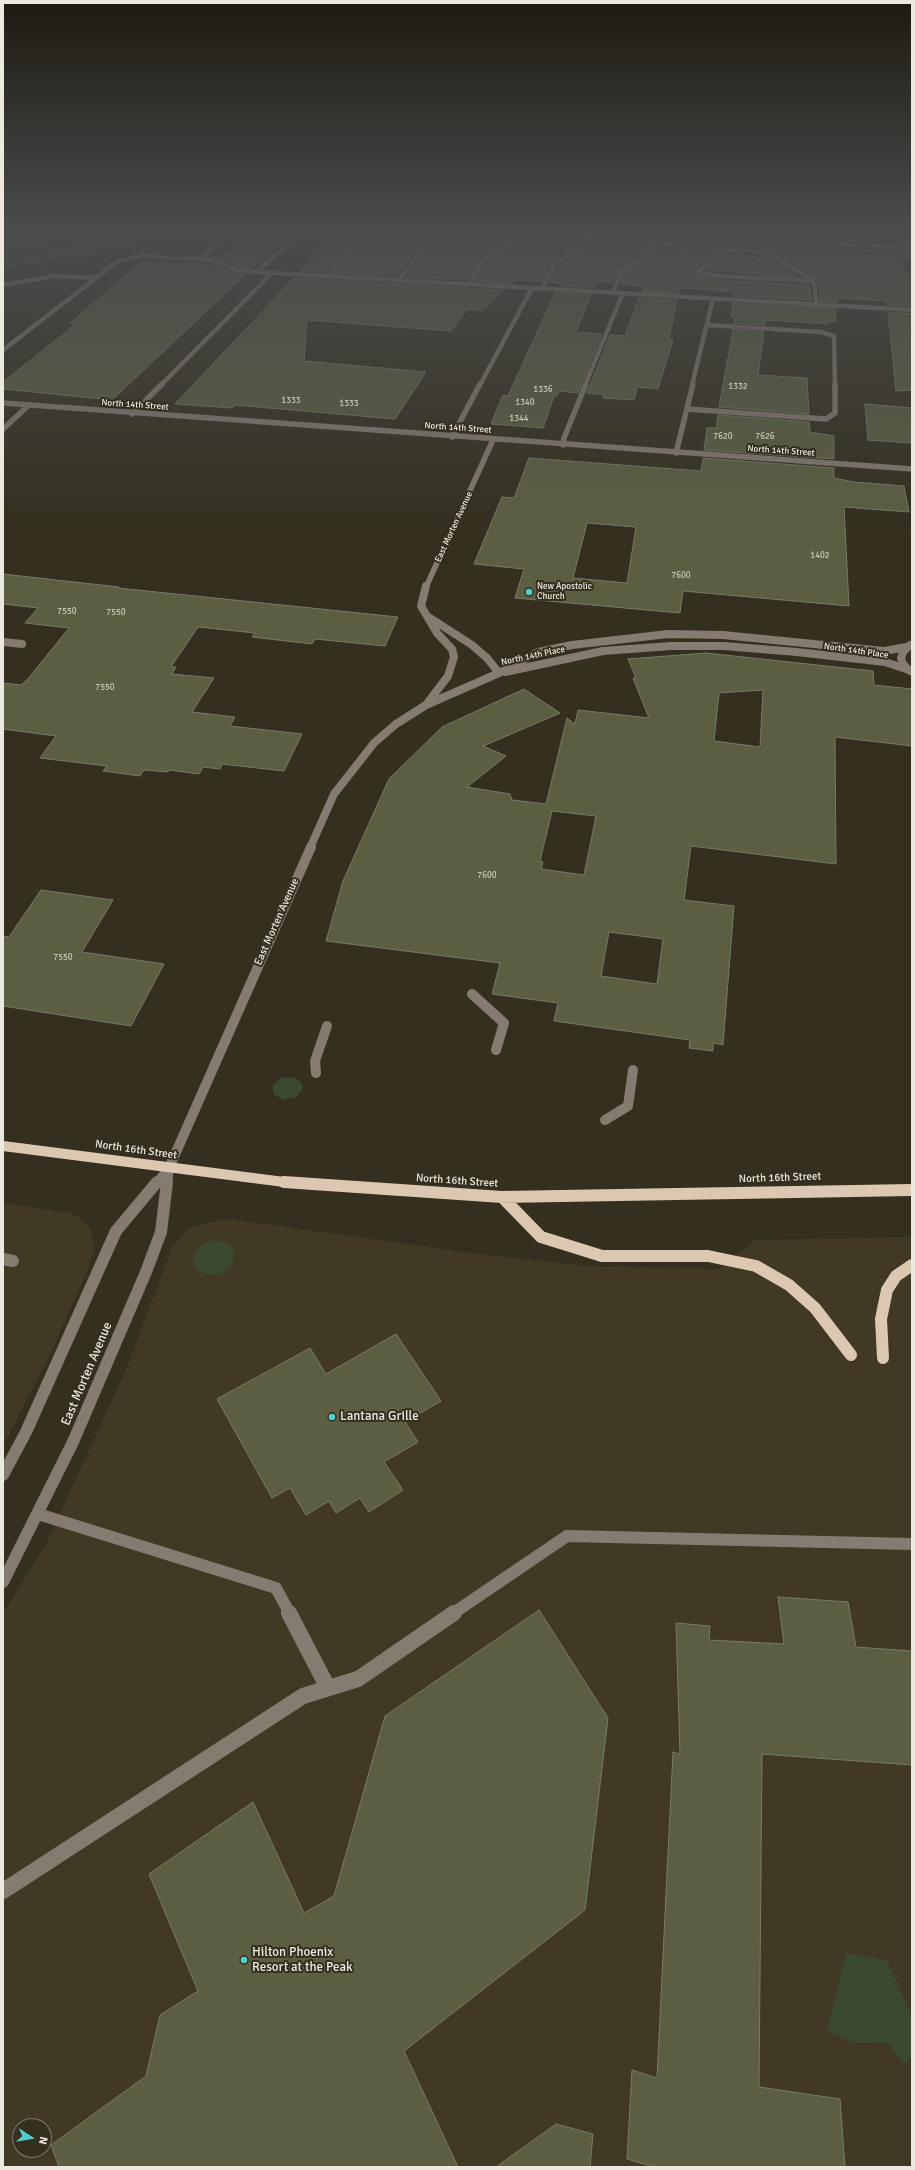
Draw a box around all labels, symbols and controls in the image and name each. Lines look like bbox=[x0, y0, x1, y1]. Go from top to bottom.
house number: 1332 bbox=[728, 382, 748, 392]
house number: 1336 bbox=[533, 385, 553, 395]
house number: 1333 bbox=[281, 396, 301, 406]
street label: North 14th Street bbox=[101, 397, 169, 413]
house number: 1340 bbox=[515, 398, 535, 408]
house number: 1333 bbox=[339, 399, 359, 409]
house number: 1344 bbox=[509, 414, 529, 424]
street label: North 14th Street bbox=[424, 420, 492, 436]
house number: 7620 bbox=[713, 432, 733, 442]
house number: 7626 bbox=[755, 432, 775, 442]
street label: North 14th Street bbox=[747, 443, 815, 459]
street label: East Morten Avenue bbox=[433, 490, 475, 564]
house number: 1402 bbox=[810, 551, 830, 561]
house number: 7600 bbox=[671, 571, 691, 581]
place label: New Apostolic Church bbox=[537, 582, 592, 603]
marker: New Apostolic Church bbox=[524, 587, 534, 597]
house number: 7550 bbox=[57, 607, 77, 617]
house number: 7550 bbox=[106, 608, 126, 618]
street label: North 14th Place bbox=[823, 641, 889, 661]
street label: North 14th Place bbox=[500, 644, 566, 668]
house number: 7550 bbox=[95, 683, 115, 693]
house number: 7600 bbox=[477, 871, 497, 881]
street label: East Morten Avenue bbox=[252, 876, 302, 968]
house number: 7550 bbox=[53, 953, 73, 963]
street label: North 16th Street bbox=[94, 1138, 178, 1162]
street label: North 16th Street bbox=[739, 1170, 821, 1186]
street label: North 16th Street bbox=[415, 1172, 499, 1190]
street label: East Morten Avenue bbox=[58, 1320, 116, 1428]
place label: Lantana Grille bbox=[340, 1409, 419, 1425]
marker: Lantana Grille bbox=[327, 1412, 337, 1422]
place label: Hilton Phoenix Resort at the Peak bbox=[252, 1945, 353, 1976]
marker: Hilton Phoenix Resort at the Peak bbox=[239, 1955, 249, 1965]
north arrow bbox=[12, 2118, 52, 2158]
text: N bbox=[36, 2135, 50, 2145]

